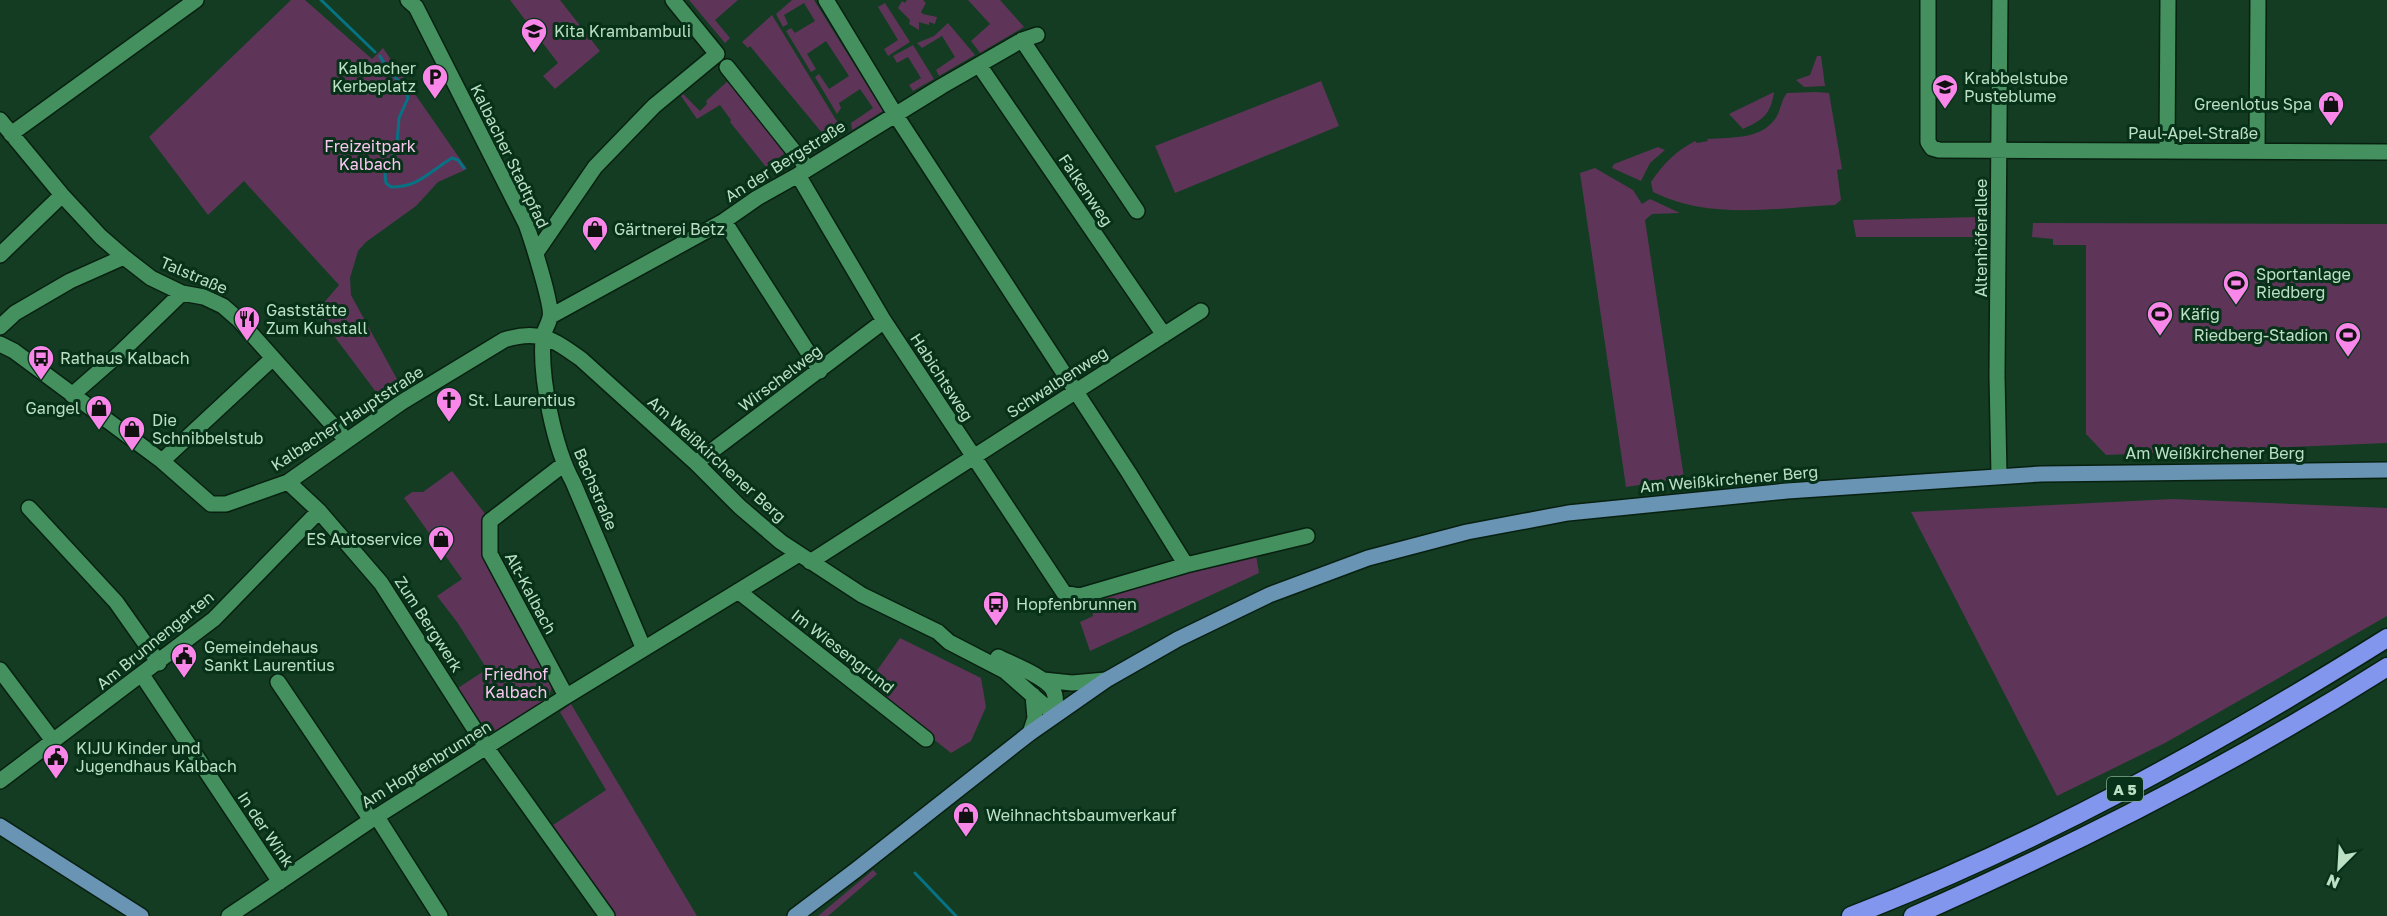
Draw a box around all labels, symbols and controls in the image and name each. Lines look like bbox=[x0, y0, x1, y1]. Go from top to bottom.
school or university icon: Kita Krambambuli bbox=[519, 16, 549, 54]
place label: Kita Krambambuli bbox=[554, 21, 691, 41]
place label: Kalbacher Kerbeplatz bbox=[332, 58, 416, 96]
parking icon: Kalbacher Kerbeplatz bbox=[420, 62, 450, 100]
place label: Krabbelstube Pusteblume bbox=[1964, 68, 2068, 106]
school or university icon: Krabbelstube Pusteblume bbox=[1930, 72, 1960, 110]
street label: Kalbacher Stadtpfad bbox=[466, 81, 554, 231]
shop icon: Greenlotus Spa bbox=[2316, 89, 2346, 127]
place label: Greenlotus Spa bbox=[2194, 94, 2312, 114]
street label: An der Bergstraße bbox=[721, 116, 849, 206]
street label: Paul-Apel-Straße bbox=[2128, 123, 2258, 143]
park label: Freizeitpark Kalbach bbox=[324, 136, 416, 174]
street label: Falkenweg bbox=[1055, 150, 1117, 230]
street label: Altenhöferallee bbox=[1971, 179, 1991, 297]
shop icon: Gärtnerei Betz bbox=[580, 214, 610, 252]
place label: Gärtnerei Betz bbox=[614, 219, 725, 239]
street label: Talstraße bbox=[157, 252, 231, 298]
place label: Sportanlage Riedberg bbox=[2256, 264, 2351, 302]
sports icon: Sportanlage Riedberg bbox=[2221, 268, 2251, 306]
sports icon: Käfig bbox=[2145, 299, 2175, 337]
place label: Gaststätte Zum Kuhstall bbox=[266, 300, 368, 338]
restaurant icon: Gaststätte Zum Kuhstall bbox=[232, 304, 262, 342]
place label: Käfig bbox=[2180, 304, 2220, 324]
sports icon: Riedberg-Stadion bbox=[2333, 320, 2363, 358]
place label: Riedberg-Stadion bbox=[2194, 325, 2328, 345]
street label: Habichtsweg bbox=[906, 329, 978, 425]
street label: Wirschelweg bbox=[734, 340, 826, 416]
street label: Schwalbenweg bbox=[1003, 342, 1111, 422]
bus stop icon: Rathaus Kalbach bbox=[26, 343, 56, 381]
place label: Rathaus Kalbach bbox=[60, 348, 190, 368]
street label: Kalbacher Hauptstraße bbox=[267, 361, 427, 475]
church icon: St. Laurentius bbox=[434, 385, 464, 423]
place label: St. Laurentius bbox=[468, 390, 576, 410]
street label: Am Weißkirchener Berg bbox=[644, 392, 790, 526]
shop icon: Gangel bbox=[84, 393, 114, 431]
place label: Gangel bbox=[26, 398, 80, 418]
place label: Die Schnibbelstub bbox=[152, 410, 264, 448]
shop icon: Die Schnibbelstub bbox=[117, 414, 147, 452]
street label: Am Weißkirchener Berg bbox=[2126, 443, 2304, 463]
street label: Bachstraße bbox=[570, 445, 622, 533]
street label: Am Weißkirchener Berg bbox=[1639, 461, 1819, 497]
shop icon: ES Autoservice bbox=[426, 524, 456, 562]
place label: ES Autoservice bbox=[306, 529, 422, 549]
street label: Alt-Kalbach bbox=[501, 549, 561, 637]
street label: Zum Bergwerk bbox=[391, 572, 467, 676]
street label: Am Brunnengarten bbox=[92, 587, 218, 693]
bus stop icon: Hopfenbrunnen bbox=[981, 589, 1011, 627]
place label: Hopfenbrunnen bbox=[1016, 594, 1137, 614]
street label: Im Wiesengrund bbox=[788, 605, 898, 697]
place label: Gemeindehaus Sankt Laurentius bbox=[204, 637, 335, 675]
public building icon: Gemeindehaus Sankt Laurentius bbox=[169, 641, 199, 679]
park label: Friedhof Kalbach bbox=[484, 664, 548, 702]
street label: Am Hopfenbrunnen bbox=[357, 716, 495, 812]
place label: KIJU Kinder und Jugendhaus Kalbach bbox=[76, 738, 237, 776]
public building icon: KIJU Kinder und Jugendhaus Kalbach bbox=[41, 742, 71, 780]
road number: A 5 bbox=[2107, 777, 2143, 801]
street label: In der Wink bbox=[233, 787, 299, 871]
shop icon: Weihnachtsbaumverkauf bbox=[951, 800, 981, 838]
place label: Weihnachtsbaumverkauf bbox=[986, 805, 1176, 825]
north arrow bbox=[2309, 838, 2369, 898]
text: N bbox=[2323, 870, 2343, 893]

